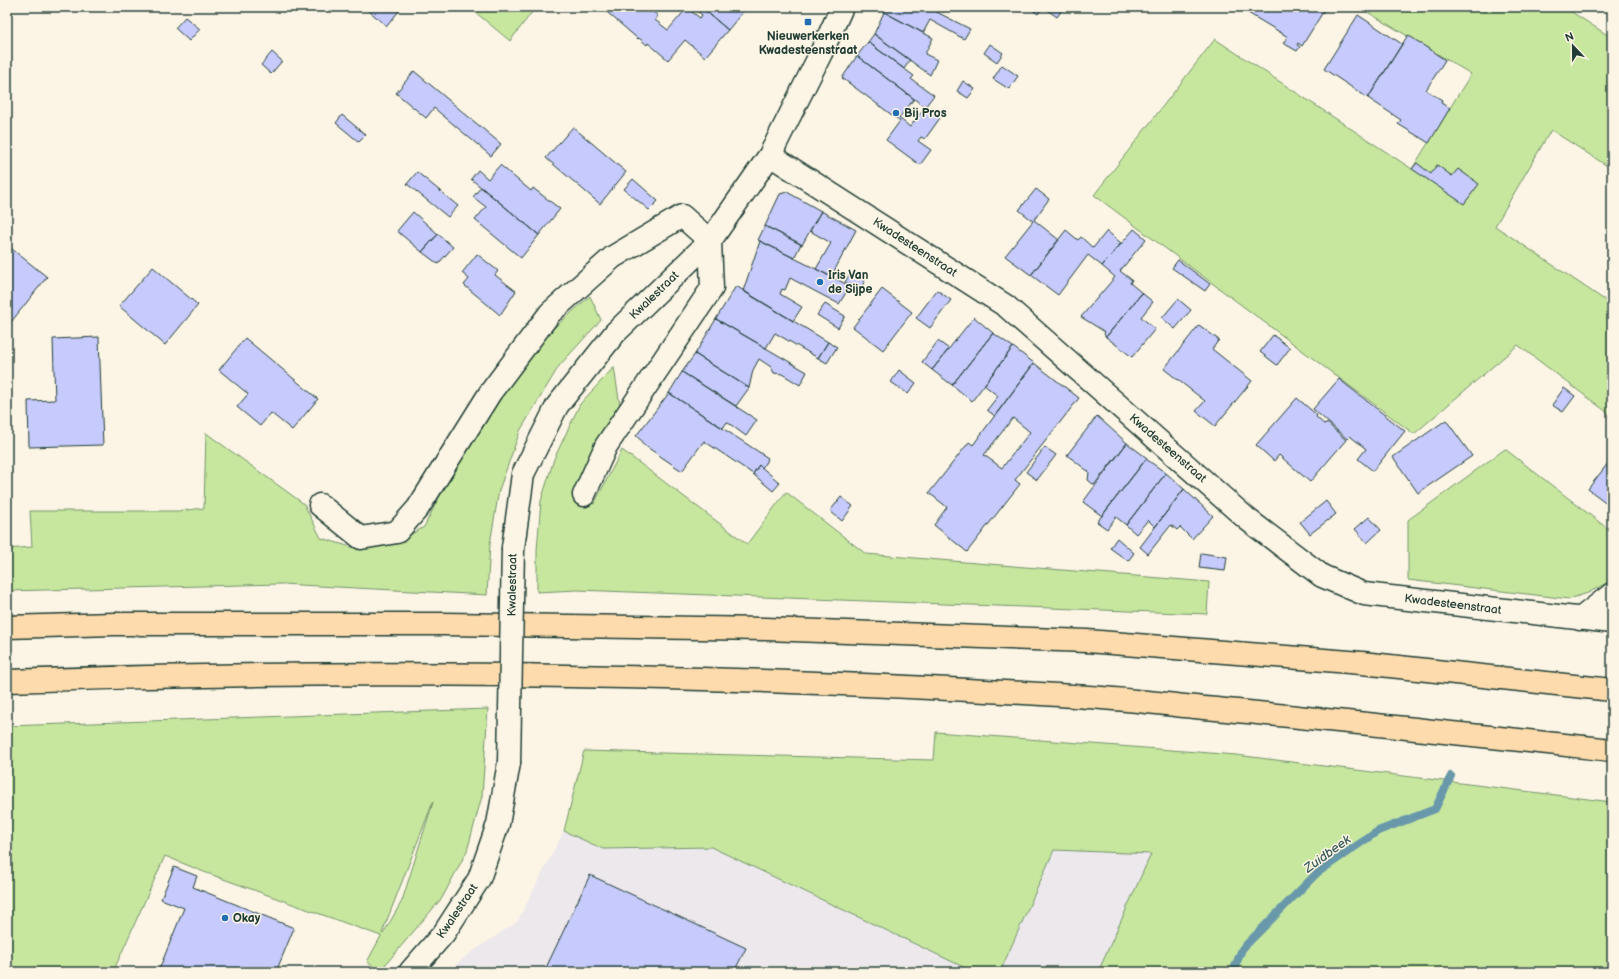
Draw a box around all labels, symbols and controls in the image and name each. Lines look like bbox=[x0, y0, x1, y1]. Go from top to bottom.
marker: Nieuwerkerken Kwadesteenstraat bbox=[803, 17, 813, 27]
north arrow bbox=[1553, 26, 1593, 66]
place label: Nieuwerkerken Kwadesteenstraat bbox=[759, 29, 857, 58]
text: N bbox=[1563, 30, 1576, 45]
place label: Bij Pros bbox=[904, 106, 947, 121]
marker: Bij Pros bbox=[891, 108, 901, 118]
street label: Kwadesteenstraat bbox=[870, 215, 960, 280]
street label: Kwalestraat bbox=[626, 268, 682, 323]
place label: Iris Van de Sijpe bbox=[828, 268, 872, 297]
marker: Iris Van de Sijpe bbox=[815, 277, 825, 287]
street label: Kwadesteenstraat bbox=[1126, 411, 1210, 486]
street label: Kwalestraat bbox=[504, 553, 521, 617]
street label: Kwadesteenstraat bbox=[1404, 591, 1503, 618]
water label: Zuidbeek bbox=[1300, 831, 1355, 877]
street label: Kwalestraat bbox=[434, 881, 481, 942]
place label: Okay bbox=[233, 911, 261, 926]
marker: Okay bbox=[220, 913, 230, 923]

